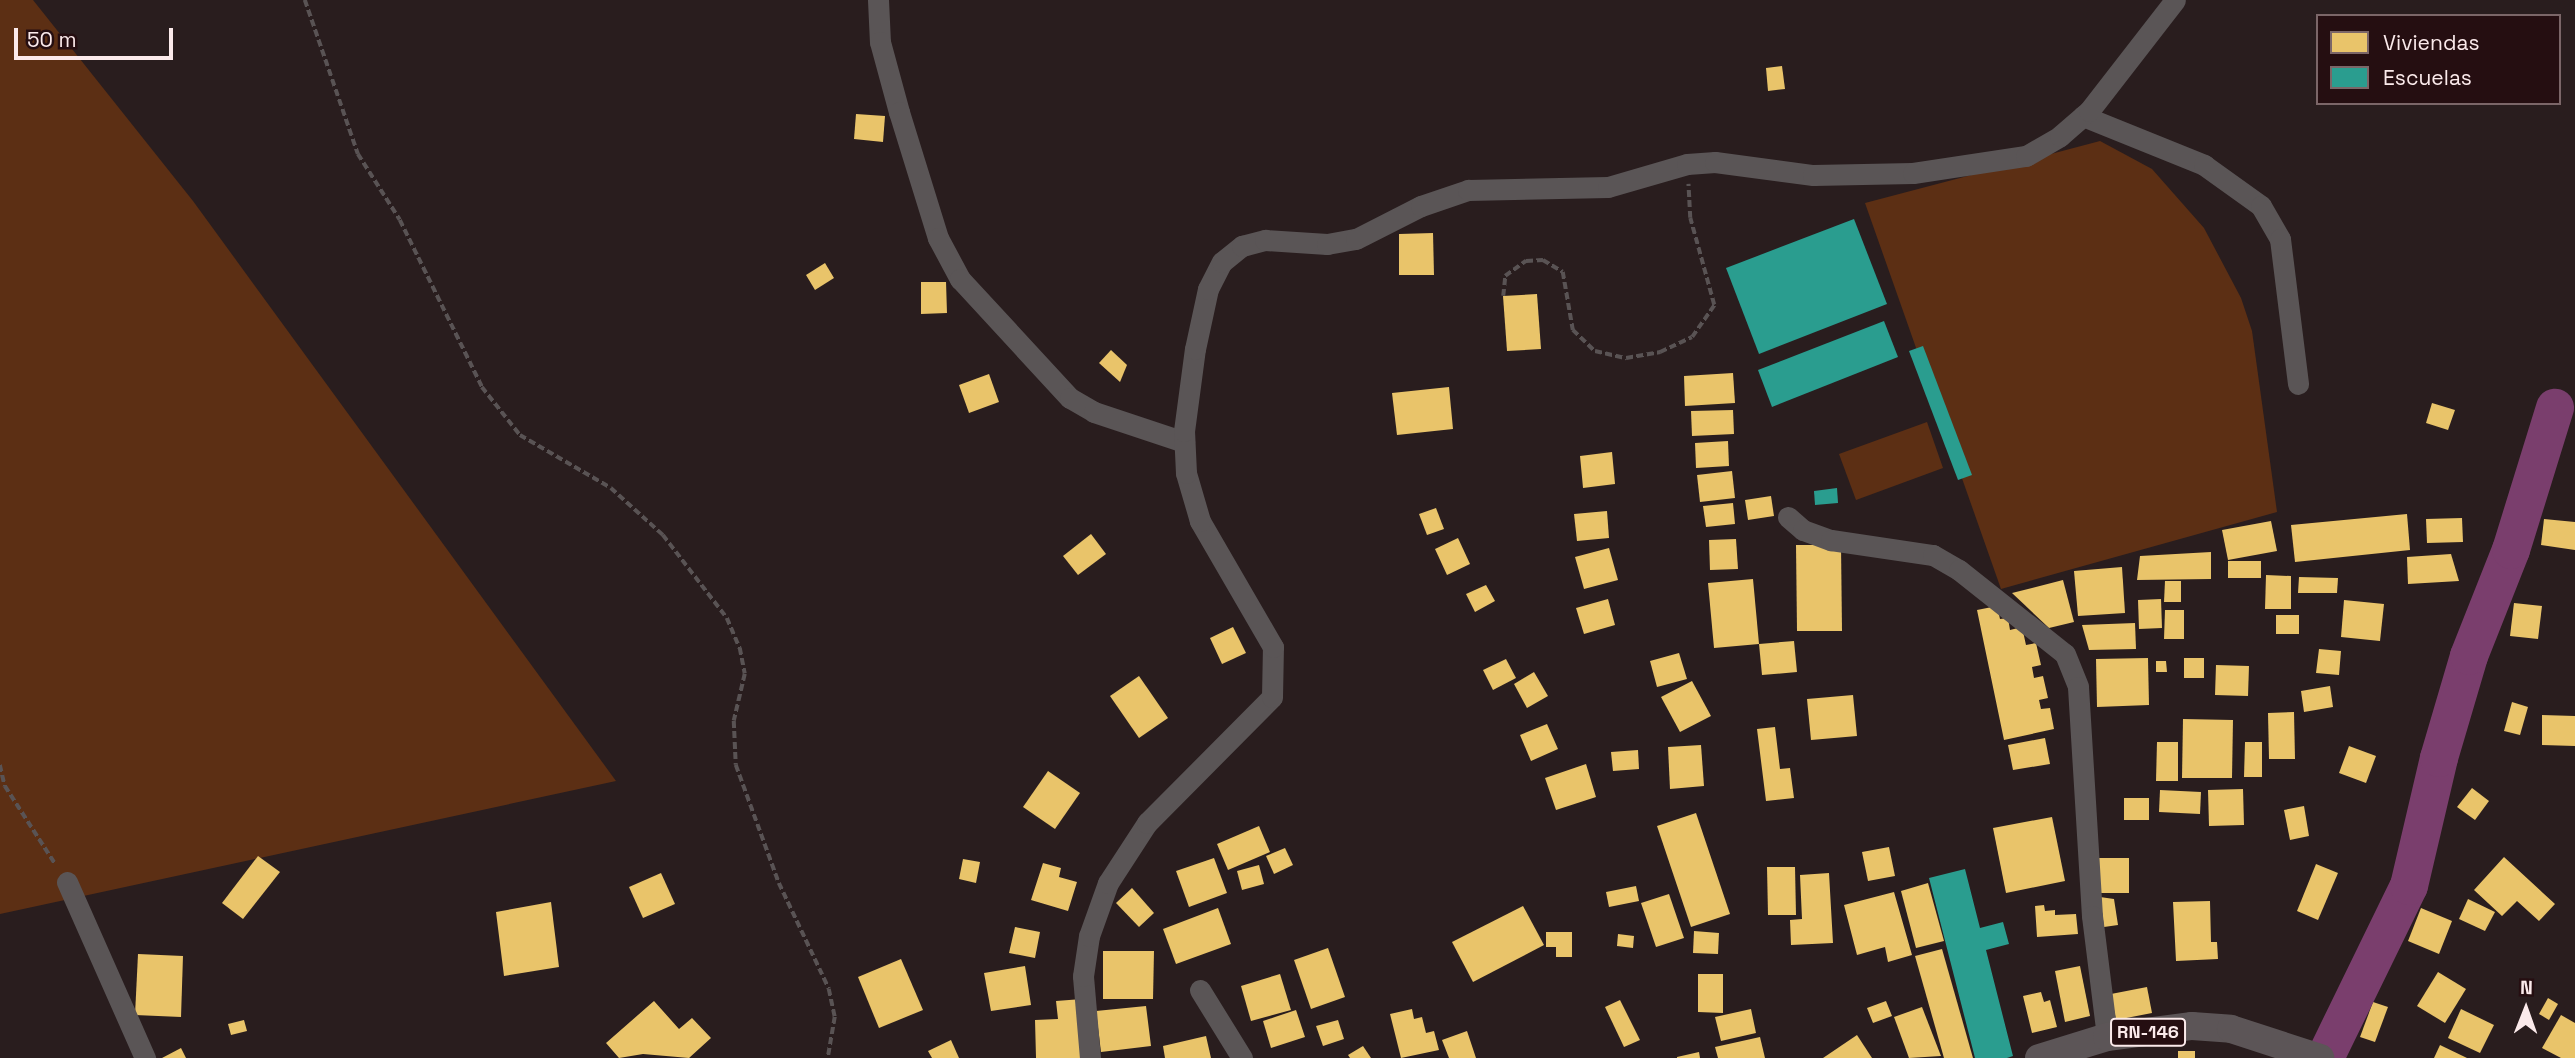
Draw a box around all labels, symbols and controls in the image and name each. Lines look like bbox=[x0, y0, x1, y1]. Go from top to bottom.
scale bar bbox=[18, 14, 177, 58]
legend bbox=[2316, 14, 2561, 105]
text: 50 m bbox=[27, 26, 77, 53]
text: Viviendas bbox=[2383, 29, 2480, 56]
text: Escuelas bbox=[2383, 64, 2472, 91]
north arrow bbox=[2491, 974, 2561, 1044]
text: N bbox=[2520, 975, 2533, 1000]
road number: RN-146 bbox=[2110, 1017, 2186, 1046]

